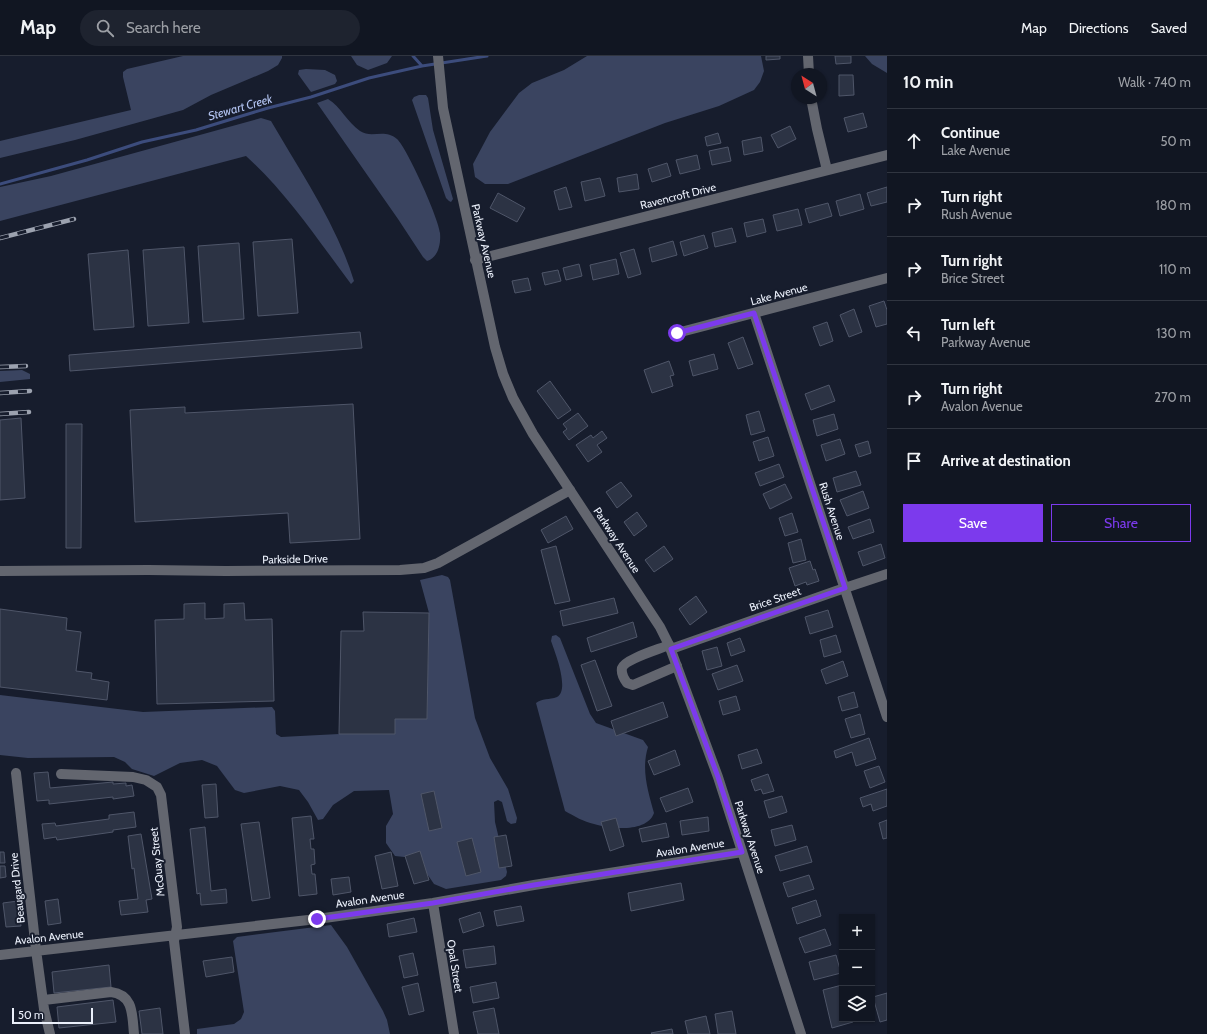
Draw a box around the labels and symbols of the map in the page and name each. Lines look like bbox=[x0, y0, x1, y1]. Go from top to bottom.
north arrow bbox=[791, 68, 827, 104]
water label: Stewart Creek bbox=[206, 90, 275, 123]
street label: Ravencroft Drive bbox=[639, 180, 718, 212]
street label: Parkway Avenue bbox=[469, 203, 499, 280]
street label: Lake Avenue bbox=[749, 280, 809, 308]
route start bbox=[668, 324, 686, 342]
street label: Rush Avenue bbox=[816, 480, 848, 542]
street label: Parkway Avenue bbox=[591, 504, 644, 576]
street label: Parkside Drive bbox=[262, 551, 328, 567]
street label: Brice Street bbox=[747, 584, 803, 614]
street label: Parkway Avenue bbox=[732, 799, 768, 876]
street label: McQuay Street bbox=[146, 827, 168, 897]
street label: Avalon Avenue bbox=[655, 836, 726, 860]
street label: Beaugard Drive bbox=[6, 852, 28, 924]
street label: Avalon Avenue bbox=[335, 887, 406, 911]
route end bbox=[308, 910, 326, 928]
street label: Avalon Avenue bbox=[14, 926, 84, 948]
street label: Opal Street bbox=[444, 939, 466, 994]
scale bar bbox=[12, 1006, 93, 1025]

